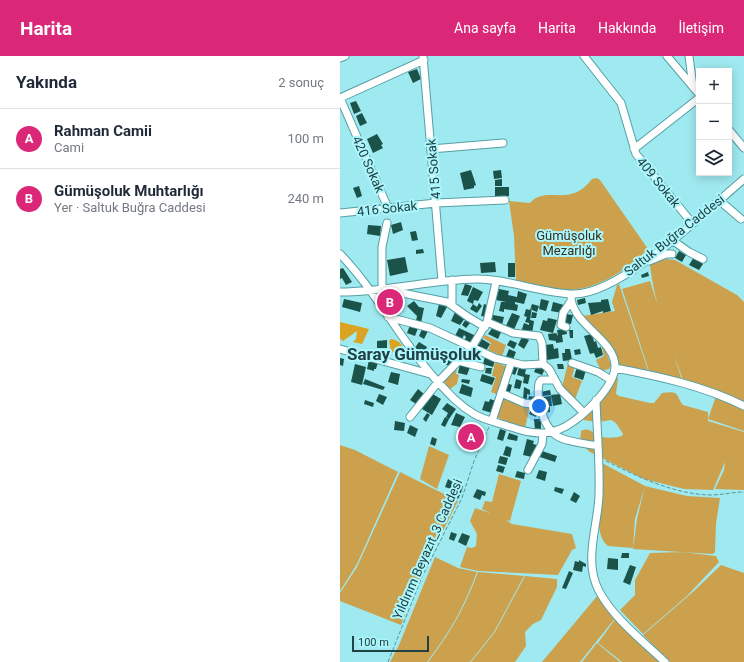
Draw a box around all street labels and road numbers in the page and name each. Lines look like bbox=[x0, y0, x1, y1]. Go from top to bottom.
street label: 420 Sokak bbox=[349, 134, 388, 195]
street label: 415 Sokak bbox=[423, 138, 444, 200]
street label: 409 Sokak bbox=[634, 154, 684, 211]
street label: Saltuk Buğra Caddesi bbox=[621, 192, 727, 279]
street label: 416 Sokak bbox=[356, 198, 418, 219]
street label: Yıldırım Beyazıt_3 Caddesi bbox=[390, 477, 465, 622]

